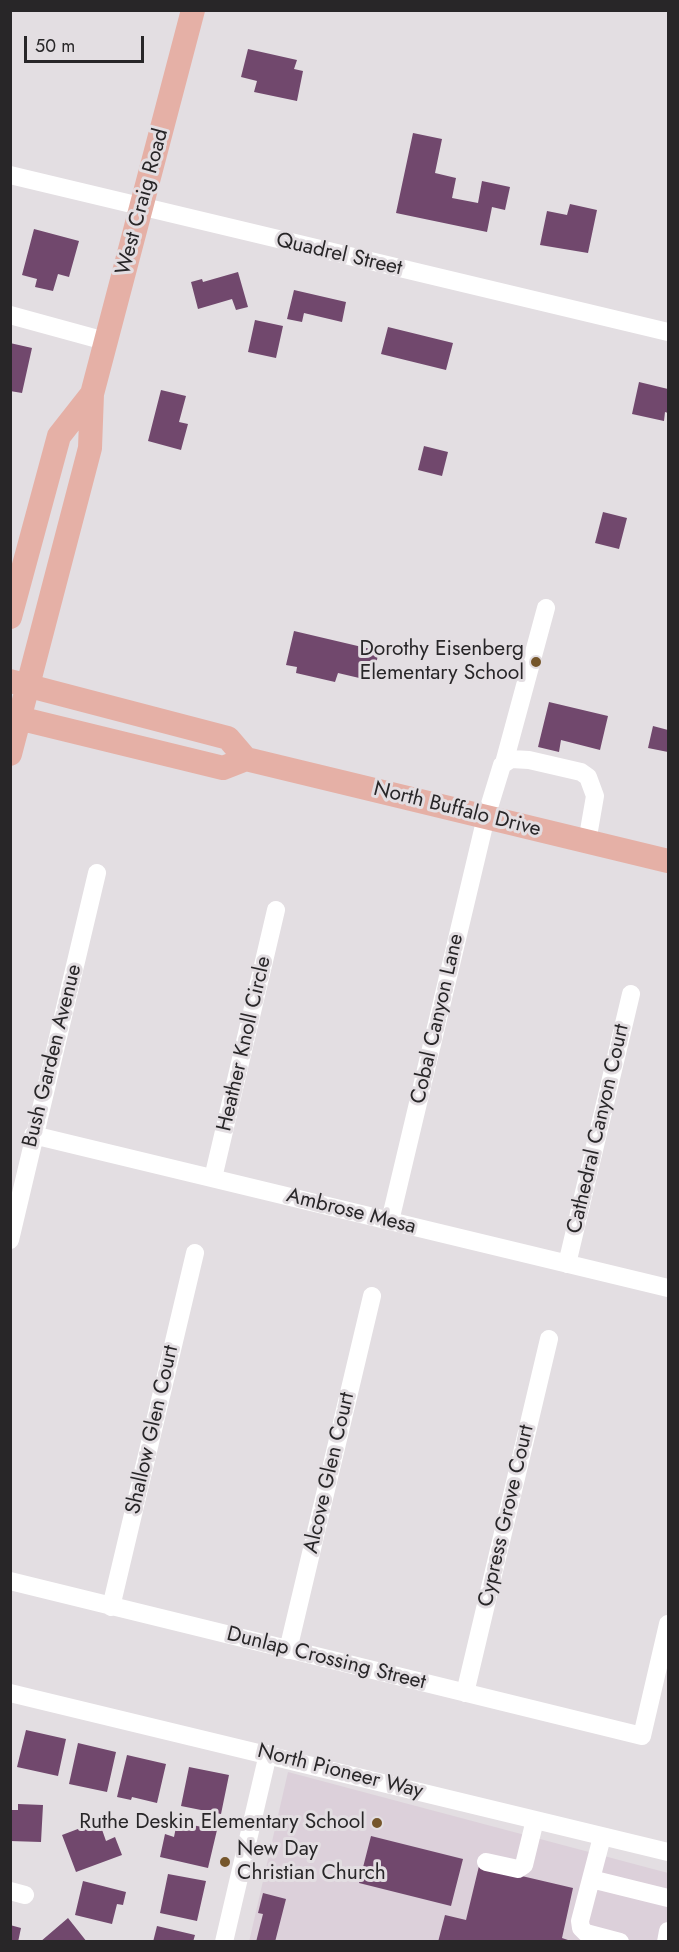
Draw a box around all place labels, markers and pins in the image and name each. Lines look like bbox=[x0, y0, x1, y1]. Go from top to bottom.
place label: Dorothy Eisenberg Elementary School bbox=[359, 637, 524, 687]
marker: Dorothy Eisenberg Elementary School bbox=[529, 655, 543, 669]
place label: Ruthe Deskin Elementary School bbox=[79, 1810, 365, 1836]
marker: Ruthe Deskin Elementary School bbox=[370, 1816, 384, 1830]
place label: New Day Christian Church bbox=[237, 1837, 386, 1887]
marker: New Day Christian Church bbox=[218, 1855, 232, 1869]

